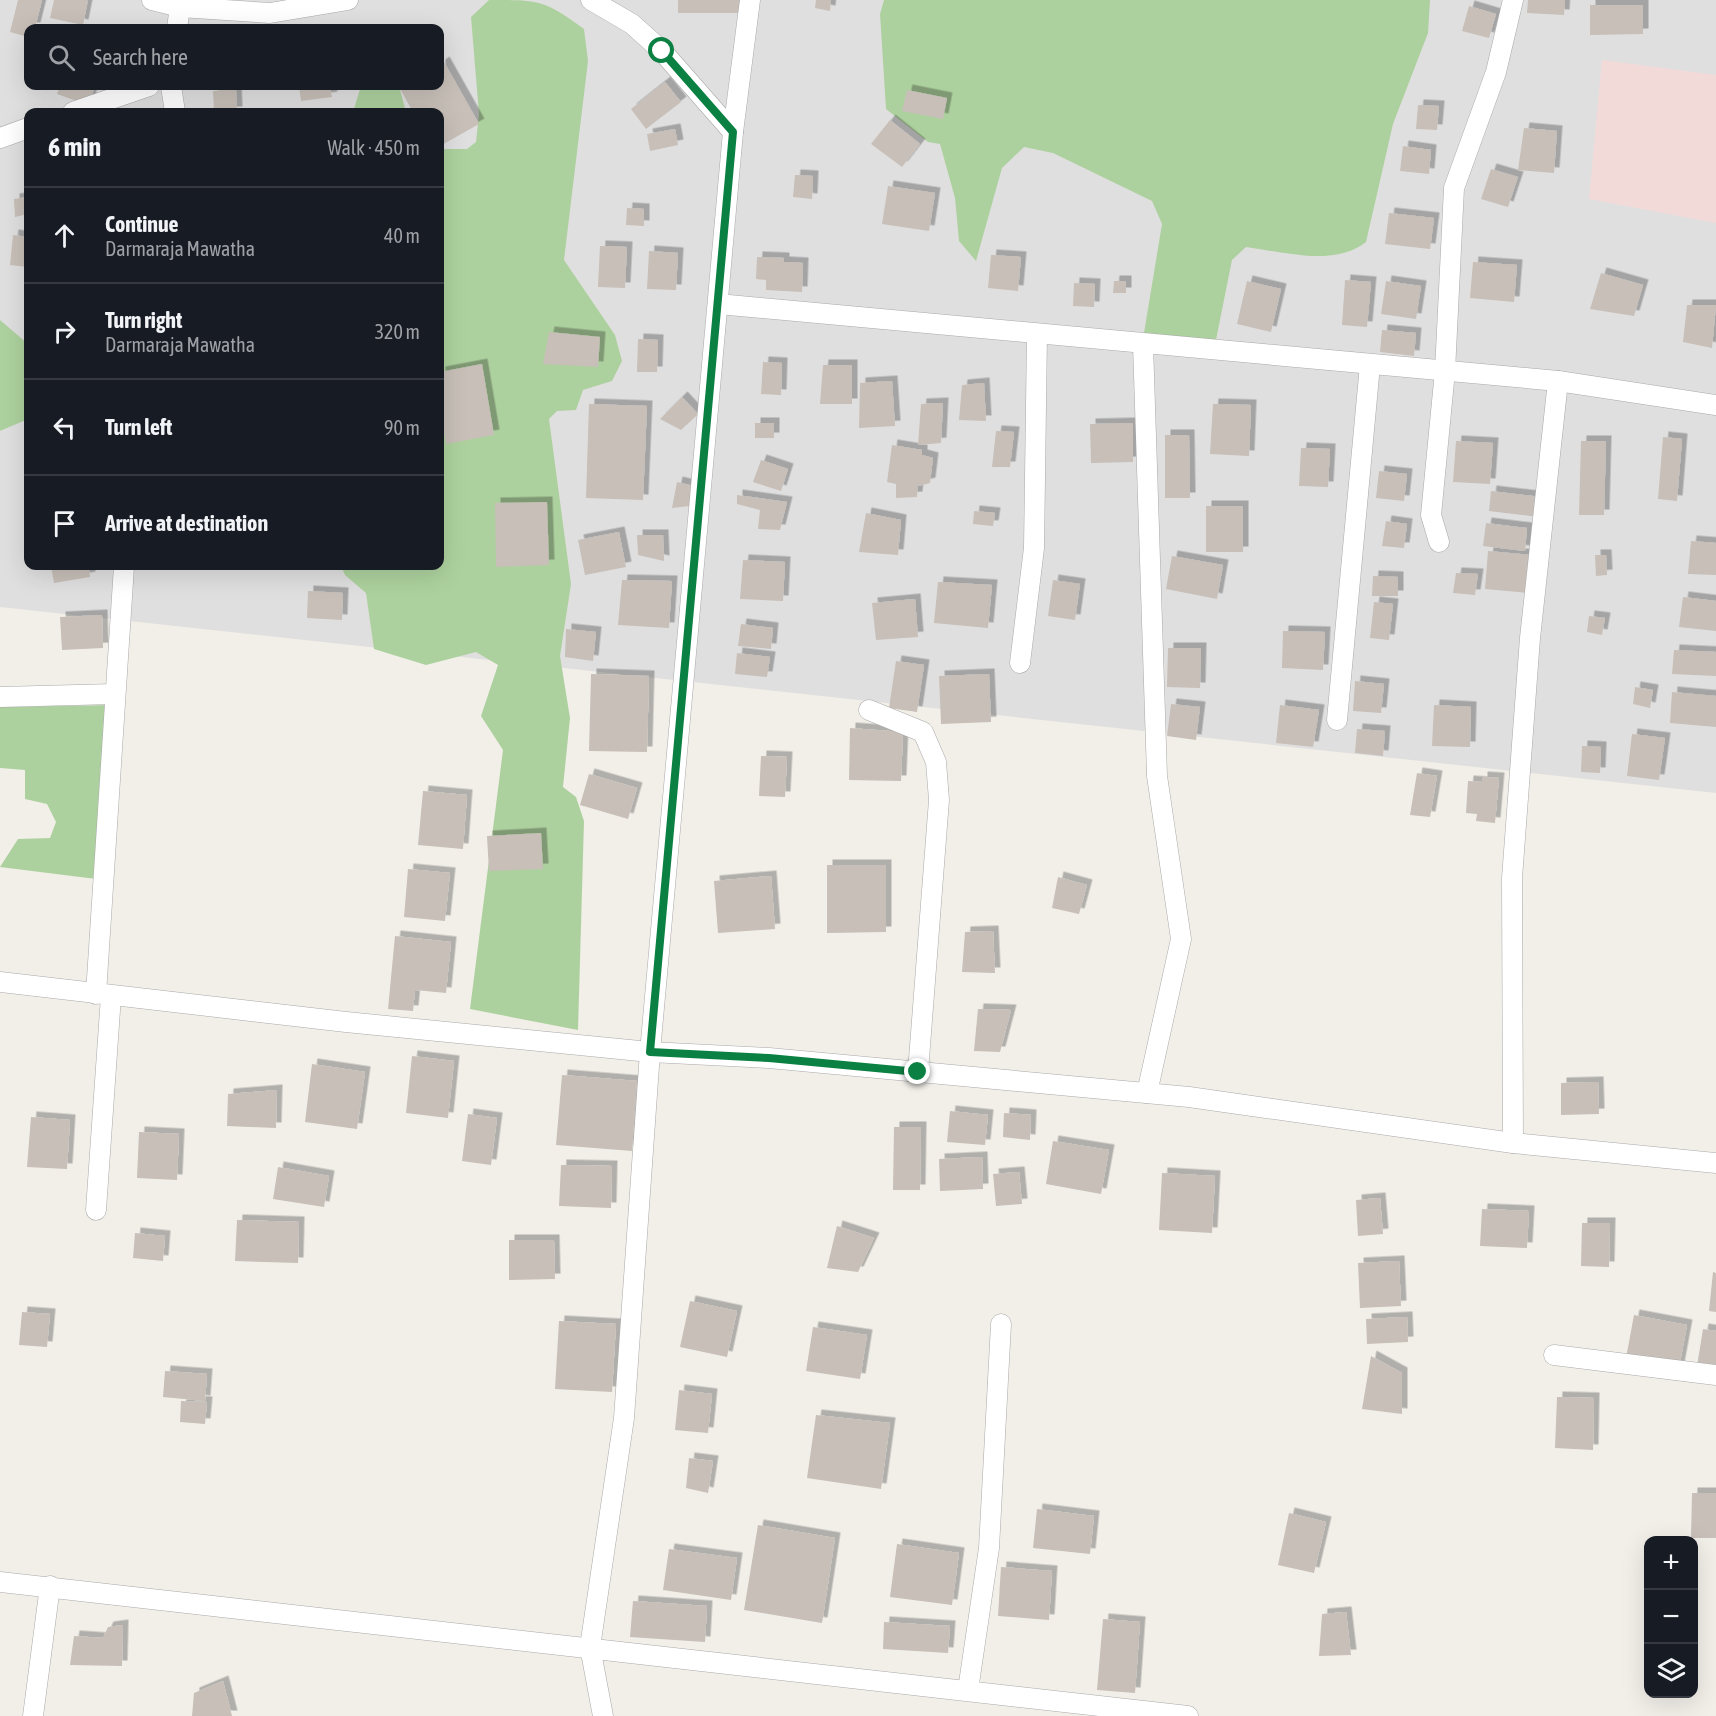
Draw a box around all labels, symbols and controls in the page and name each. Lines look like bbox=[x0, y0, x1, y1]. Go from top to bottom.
search box bbox=[24, 24, 444, 90]
route start bbox=[648, 37, 674, 63]
icon: search bbox=[45, 41, 78, 74]
text: Search here bbox=[93, 44, 188, 70]
text: 6 min bbox=[48, 132, 101, 162]
text: Walk · 450 m bbox=[328, 136, 420, 159]
text: Continue bbox=[105, 211, 179, 237]
icon: ahead bbox=[48, 219, 81, 252]
text: 40 m bbox=[384, 224, 420, 247]
text: Darmaraja Mawatha bbox=[105, 237, 255, 260]
text: Turn right bbox=[105, 307, 182, 333]
icon: right bbox=[48, 315, 81, 348]
text: 320 m bbox=[375, 320, 420, 343]
text: Darmaraja Mawatha bbox=[105, 333, 255, 356]
icon: left bbox=[48, 411, 81, 444]
text: Turn left bbox=[105, 414, 172, 440]
text: 90 m bbox=[384, 416, 420, 439]
icon: arrive bbox=[48, 507, 81, 540]
text: Arrive at destination bbox=[105, 510, 268, 536]
route end bbox=[904, 1058, 930, 1084]
map controls bbox=[1644, 1536, 1698, 1698]
button: + bbox=[1644, 1536, 1698, 1590]
button: − bbox=[1644, 1590, 1698, 1644]
button: layers bbox=[1644, 1644, 1698, 1698]

